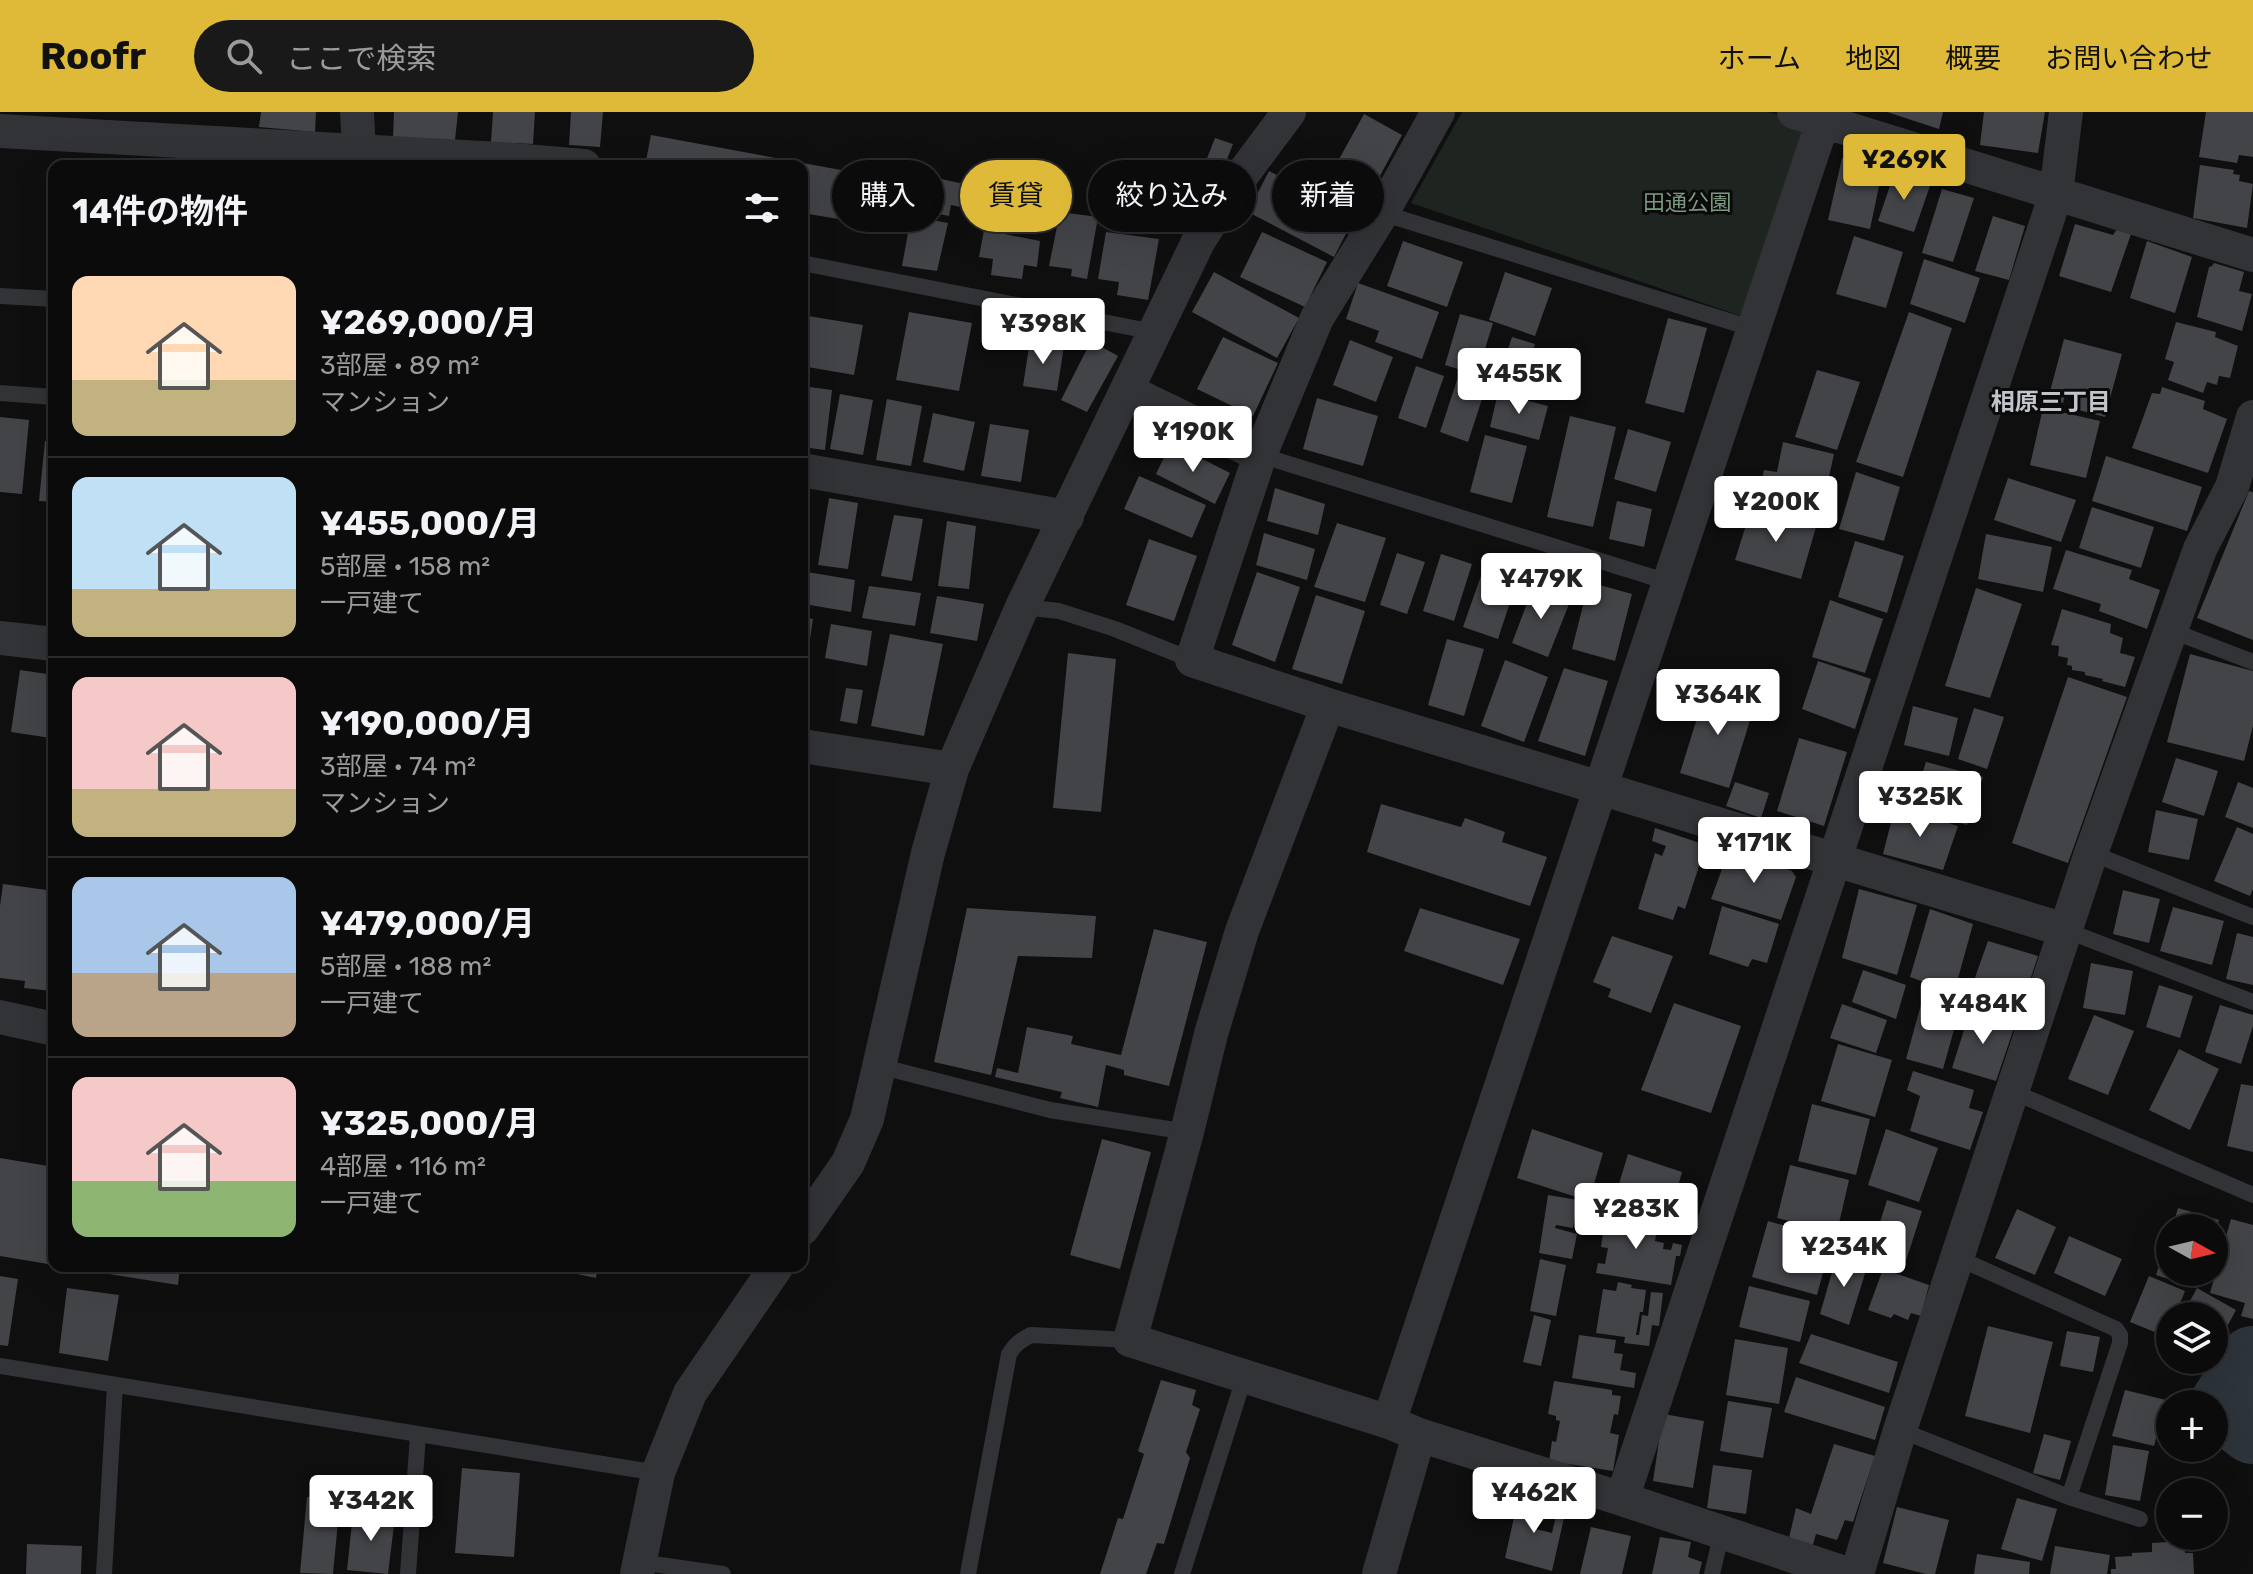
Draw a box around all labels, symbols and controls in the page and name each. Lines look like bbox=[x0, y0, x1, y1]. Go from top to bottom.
search box bbox=[194, 20, 754, 92]
text: Roofr bbox=[40, 33, 146, 79]
icon: search bbox=[222, 34, 266, 78]
text: ここで検索 bbox=[286, 41, 436, 77]
text: ホーム bbox=[1718, 42, 1801, 75]
text: 地図 bbox=[1845, 42, 1901, 75]
text: 概要 bbox=[1945, 42, 2001, 75]
text: お問い合わせ bbox=[2045, 42, 2213, 75]
pin: ¥269K bbox=[1848, 134, 1960, 202]
text: ¥269K bbox=[1861, 144, 1947, 175]
chip: 購入 bbox=[832, 160, 944, 232]
chip: 賃貸 bbox=[960, 160, 1072, 232]
chip: 絞り込み bbox=[1088, 160, 1256, 232]
chip: 新着 bbox=[1272, 160, 1384, 232]
icon: filters bbox=[740, 186, 784, 230]
park label: 田通公園 bbox=[1643, 189, 1731, 216]
text: 14件の物件 bbox=[72, 191, 248, 232]
pin: ¥398K bbox=[987, 298, 1099, 366]
text: ¥269,000/月 bbox=[320, 302, 538, 343]
icon: home bbox=[136, 308, 232, 404]
text: ¥398K bbox=[1000, 308, 1086, 339]
pin: ¥455K bbox=[1463, 348, 1575, 416]
text: 3部屋 · 89 m² bbox=[320, 350, 479, 381]
text: ¥455K bbox=[1476, 358, 1562, 389]
text: マンション bbox=[320, 387, 450, 418]
district label: 相原三丁目 bbox=[1991, 388, 2111, 416]
pin: ¥190K bbox=[1137, 406, 1249, 474]
text: ¥190K bbox=[1152, 416, 1234, 447]
pin: ¥200K bbox=[1720, 476, 1832, 544]
text: ¥200K bbox=[1732, 486, 1820, 517]
text: ¥455,000/月 bbox=[320, 503, 540, 544]
icon: home bbox=[136, 509, 232, 605]
text: 5部屋 · 158 m² bbox=[320, 551, 490, 582]
pin: ¥479K bbox=[1485, 553, 1597, 621]
text: ¥479K bbox=[1499, 563, 1583, 594]
text: 一戸建て bbox=[320, 588, 424, 619]
pin: ¥364K bbox=[1662, 669, 1774, 737]
text: ¥364K bbox=[1675, 679, 1761, 710]
text: ¥190,000/月 bbox=[320, 703, 535, 744]
icon: home bbox=[136, 709, 232, 805]
text: 3部屋 · 74 m² bbox=[320, 751, 476, 782]
pin: ¥325K bbox=[1864, 771, 1976, 839]
text: ¥325K bbox=[1877, 781, 1963, 812]
text: マンション bbox=[320, 788, 450, 819]
pin: ¥171K bbox=[1698, 817, 1810, 885]
text: ¥171K bbox=[1716, 827, 1792, 858]
text: ¥479,000/月 bbox=[320, 903, 535, 944]
icon: home bbox=[136, 909, 232, 1005]
text: 5部屋 · 188 m² bbox=[320, 951, 491, 982]
pin: ¥484K bbox=[1927, 978, 2039, 1046]
text: 一戸建て bbox=[320, 988, 424, 1019]
text: ¥484K bbox=[1939, 988, 2027, 1019]
text: ¥325,000/月 bbox=[320, 1103, 540, 1144]
icon: home bbox=[136, 1109, 232, 1205]
text: 4部屋 · 116 m² bbox=[320, 1151, 486, 1182]
pin: ¥283K bbox=[1580, 1183, 1692, 1251]
text: 一戸建て bbox=[320, 1188, 424, 1219]
text: ¥283K bbox=[1593, 1193, 1679, 1224]
north arrow bbox=[2156, 1214, 2228, 1286]
map controls bbox=[2156, 1214, 2228, 1550]
pin: ¥234K bbox=[1788, 1221, 1900, 1289]
text: ¥234K bbox=[1801, 1231, 1887, 1262]
button: layers bbox=[2156, 1302, 2228, 1374]
button: + bbox=[2156, 1390, 2228, 1462]
pin: ¥462K bbox=[1478, 1467, 1590, 1535]
pin: ¥342K bbox=[315, 1475, 427, 1543]
text: ¥462K bbox=[1491, 1477, 1577, 1508]
button: − bbox=[2156, 1478, 2228, 1550]
text: ¥342K bbox=[328, 1485, 414, 1516]

